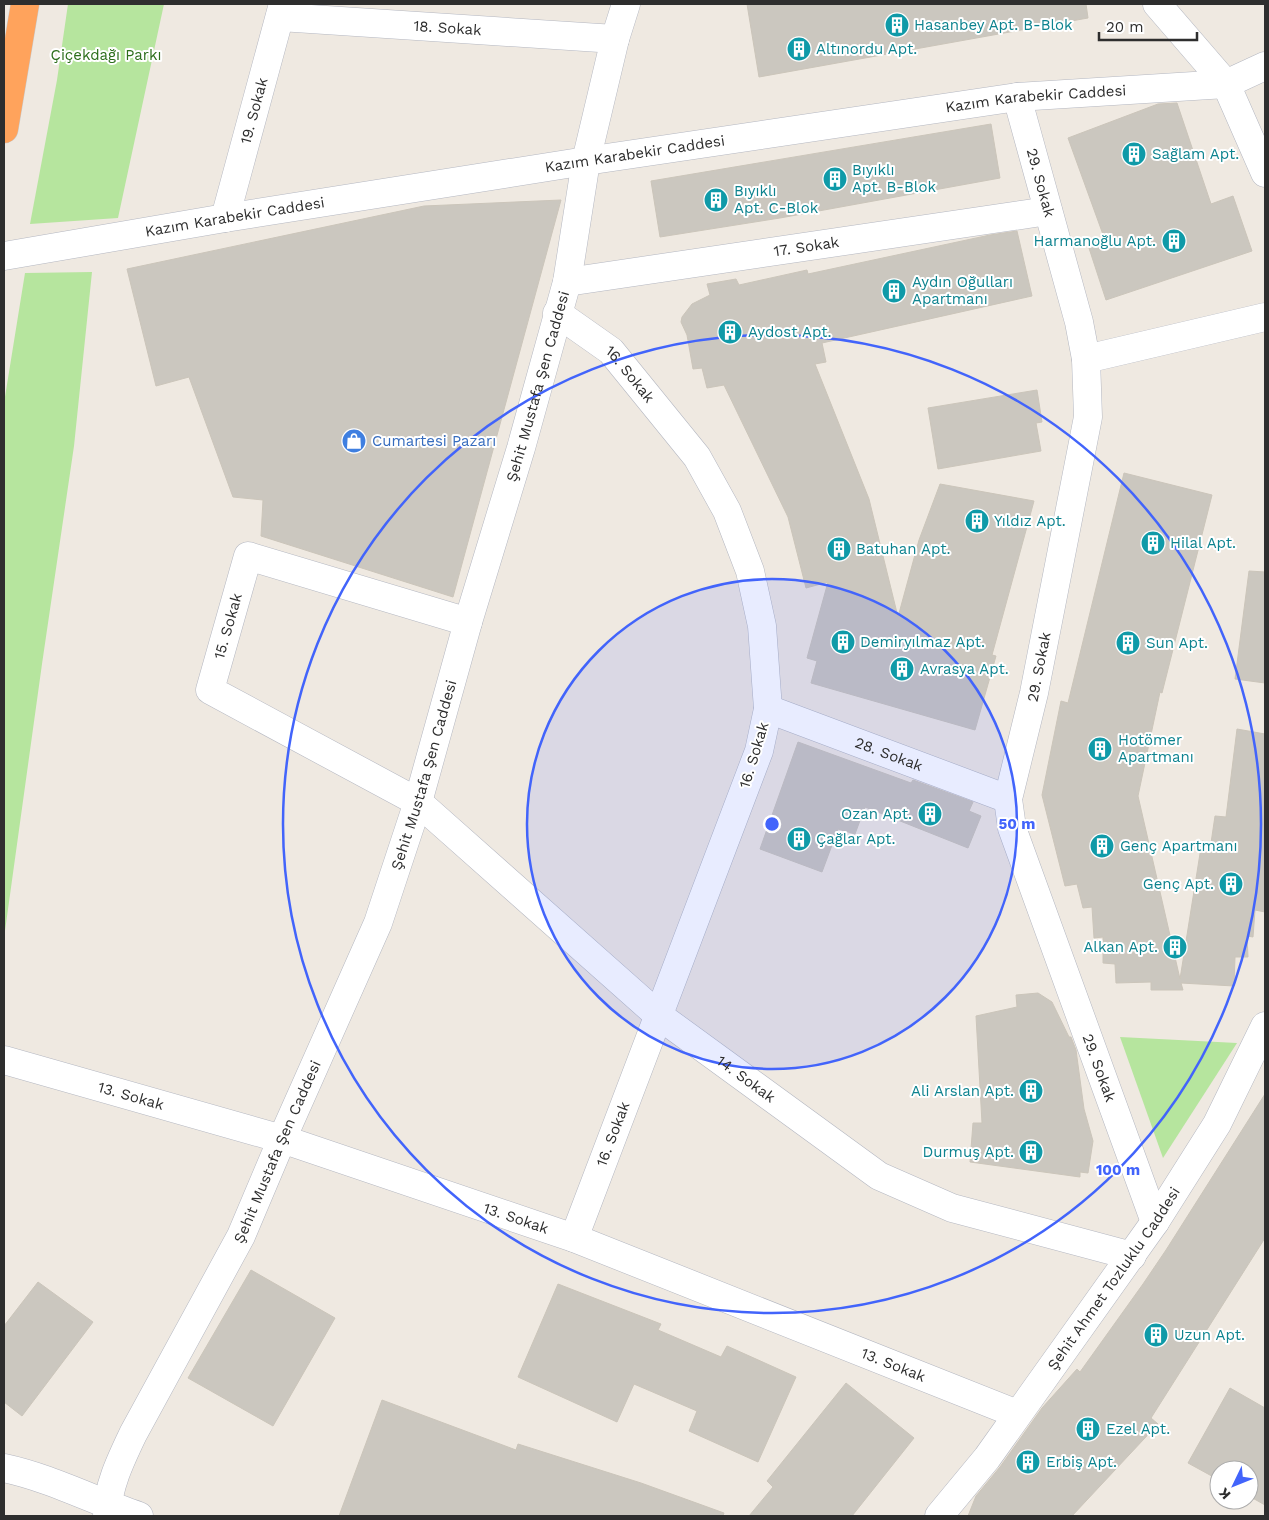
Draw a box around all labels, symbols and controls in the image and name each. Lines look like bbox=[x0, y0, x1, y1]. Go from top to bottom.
scale bar bbox=[1099, 10, 1196, 42]
building icon: Hasanbey Apt. B-Blok bbox=[884, 12, 910, 38]
place label: Hasanbey Apt. B-Blok bbox=[914, 16, 1073, 34]
street label: 18. Sokak bbox=[413, 17, 483, 39]
text: 20 m bbox=[1106, 18, 1144, 36]
building icon: Altınordu Apt. bbox=[786, 36, 812, 62]
place label: Altınordu Apt. bbox=[816, 40, 917, 58]
park label: Çiçekdağı Parkı bbox=[51, 46, 161, 64]
street label: 19. Sokak bbox=[236, 75, 272, 146]
street label: Kazım Karabekir Caddesi bbox=[944, 81, 1127, 117]
street label: Kazım Karabekir Caddesi bbox=[543, 132, 726, 176]
building icon: Sağlam Apt. bbox=[1121, 141, 1147, 167]
place label: Sağlam Apt. bbox=[1152, 145, 1239, 163]
street label: 29. Sokak bbox=[1023, 146, 1059, 220]
place label: Bıyıklı Apt. B-Blok bbox=[852, 161, 936, 196]
building icon: Bıyıklı Apt. B-Blok bbox=[822, 166, 848, 192]
place label: Bıyıklı Apt. C-Blok bbox=[734, 182, 819, 217]
building icon: Bıyıklı Apt. C-Blok bbox=[703, 187, 729, 213]
street label: Kazım Karabekir Caddesi bbox=[144, 193, 326, 241]
building icon: Harmanoğlu Apt. bbox=[1161, 228, 1187, 254]
place label: Harmanoğlu Apt. bbox=[1034, 232, 1156, 250]
street label: 17. Sokak bbox=[772, 233, 841, 260]
place label: Aydın Oğulları Apartmanı bbox=[912, 273, 1013, 308]
building icon: Aydın Oğulları Apartmanı bbox=[881, 278, 907, 304]
street label: Şehit Mustafa Şen Caddesi bbox=[502, 289, 573, 484]
building icon: Aydost Apt. bbox=[717, 319, 743, 345]
place label: Aydost Apt. bbox=[748, 323, 831, 341]
street label: 16. Sokak bbox=[602, 341, 659, 407]
shop icon: Cumartesi Pazarı bbox=[341, 428, 367, 454]
place label: Cumartesi Pazarı bbox=[372, 432, 496, 450]
building icon: Yıldız Apt. bbox=[964, 508, 990, 534]
place label: Yıldız Apt. bbox=[994, 512, 1066, 530]
building icon: Hilal Apt. bbox=[1140, 530, 1166, 556]
place label: Hilal Apt. bbox=[1170, 534, 1236, 552]
building icon: Batuhan Apt. bbox=[826, 536, 852, 562]
place label: Batuhan Apt. bbox=[856, 540, 951, 558]
street label: 15. Sokak bbox=[210, 591, 246, 661]
building icon: Demiryılmaz Apt. bbox=[830, 629, 856, 655]
street label: 29. Sokak bbox=[1023, 630, 1055, 704]
building icon: Sun Apt. bbox=[1115, 630, 1141, 656]
place label: Demiryılmaz Apt. bbox=[860, 633, 985, 651]
place label: Sun Apt. bbox=[1146, 634, 1208, 652]
building icon: Avrasya Apt. bbox=[889, 656, 915, 682]
place label: Avrasya Apt. bbox=[920, 660, 1009, 678]
street label: Şehit Mustafa Şen Caddesi bbox=[387, 678, 460, 872]
street label: 16. Sokak bbox=[735, 719, 773, 790]
place label: Hotömer Apartmanı bbox=[1118, 731, 1194, 766]
street label: 28. Sokak bbox=[852, 733, 926, 775]
building icon: Hotömer Apartmanı bbox=[1087, 736, 1113, 762]
building icon: Ozan Apt. bbox=[917, 801, 943, 827]
place label: Ozan Apt. bbox=[841, 805, 912, 823]
centre of rings bbox=[763, 815, 781, 833]
text: 50 m bbox=[999, 815, 1035, 833]
building icon: Çağlar Apt. bbox=[786, 826, 812, 852]
place label: Çağlar Apt. bbox=[816, 830, 896, 848]
building icon: Genç Apartmanı bbox=[1089, 833, 1115, 859]
place label: Genç Apartmanı bbox=[1120, 837, 1238, 855]
building icon: Genç Apt. bbox=[1218, 871, 1244, 897]
place label: Genç Apt. bbox=[1143, 875, 1214, 893]
building icon: Alkan Apt. bbox=[1162, 934, 1188, 960]
place label: Alkan Apt. bbox=[1083, 938, 1158, 956]
street label: 29. Sokak bbox=[1079, 1032, 1120, 1105]
street label: 14. Sokak bbox=[713, 1052, 779, 1107]
street label: Şehit Mustafa Şen Caddesi bbox=[230, 1058, 325, 1246]
street label: 13. Sokak bbox=[96, 1078, 166, 1114]
building icon: Ali Arslan Apt. bbox=[1018, 1078, 1044, 1104]
place label: Ali Arslan Apt. bbox=[911, 1082, 1014, 1100]
street label: 16. Sokak bbox=[592, 1099, 634, 1169]
building icon: Durmuş Apt. bbox=[1018, 1139, 1044, 1165]
place label: Durmuş Apt. bbox=[922, 1143, 1014, 1161]
text: 100 m bbox=[1096, 1161, 1140, 1179]
street label: Şehit Ahmet Tozluklu Caddesi bbox=[1044, 1184, 1184, 1374]
street label: 13. Sokak bbox=[481, 1199, 551, 1238]
building icon: Uzun Apt. bbox=[1143, 1322, 1169, 1348]
place label: Uzun Apt. bbox=[1174, 1326, 1245, 1344]
street label: 13. Sokak bbox=[859, 1344, 929, 1386]
building icon: Ezel Apt. bbox=[1075, 1416, 1101, 1442]
place label: Ezel Apt. bbox=[1106, 1420, 1170, 1438]
building icon: Erbiş Apt. bbox=[1015, 1449, 1041, 1475]
place label: Erbiş Apt. bbox=[1046, 1453, 1117, 1471]
north arrow bbox=[1209, 1460, 1259, 1510]
text: K bbox=[1215, 1485, 1234, 1503]

